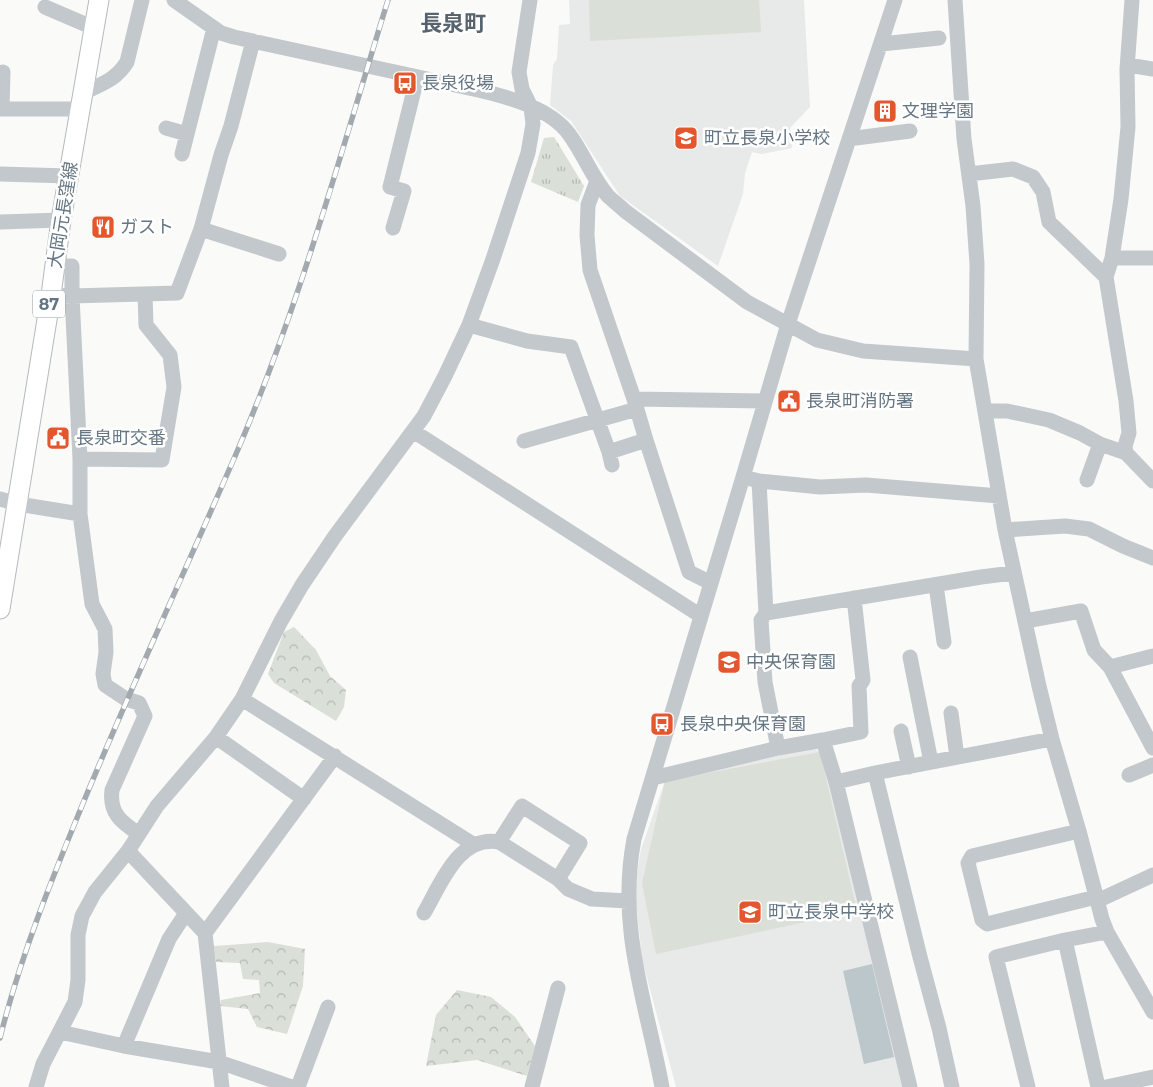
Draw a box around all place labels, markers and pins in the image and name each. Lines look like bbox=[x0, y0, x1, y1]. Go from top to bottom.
bus stop icon: 長泉役場 bbox=[392, 70, 418, 96]
place label: 長泉役場 bbox=[422, 72, 494, 94]
building icon: 文理学園 bbox=[872, 98, 898, 124]
place label: 文理学園 bbox=[902, 100, 974, 122]
school or university icon: 町立長泉小学校 bbox=[673, 125, 699, 151]
place label: 町立長泉小学校 bbox=[704, 127, 830, 149]
restaurant icon: ガスト bbox=[90, 214, 116, 240]
place label: ガスト bbox=[120, 216, 174, 238]
public building icon: 長泉町消防署 bbox=[776, 388, 802, 414]
place label: 長泉町消防署 bbox=[806, 390, 914, 412]
public building icon: 長泉町交番 bbox=[45, 425, 71, 451]
place label: 長泉町交番 bbox=[76, 427, 166, 449]
school or university icon: 中央保育園 bbox=[716, 649, 742, 675]
place label: 中央保育園 bbox=[746, 651, 836, 673]
bus stop icon: 長泉中央保育園 bbox=[649, 711, 675, 737]
place label: 長泉中央保育園 bbox=[680, 713, 806, 735]
school or university icon: 町立長泉中学校 bbox=[737, 899, 763, 925]
place label: 町立長泉中学校 bbox=[768, 901, 894, 923]

